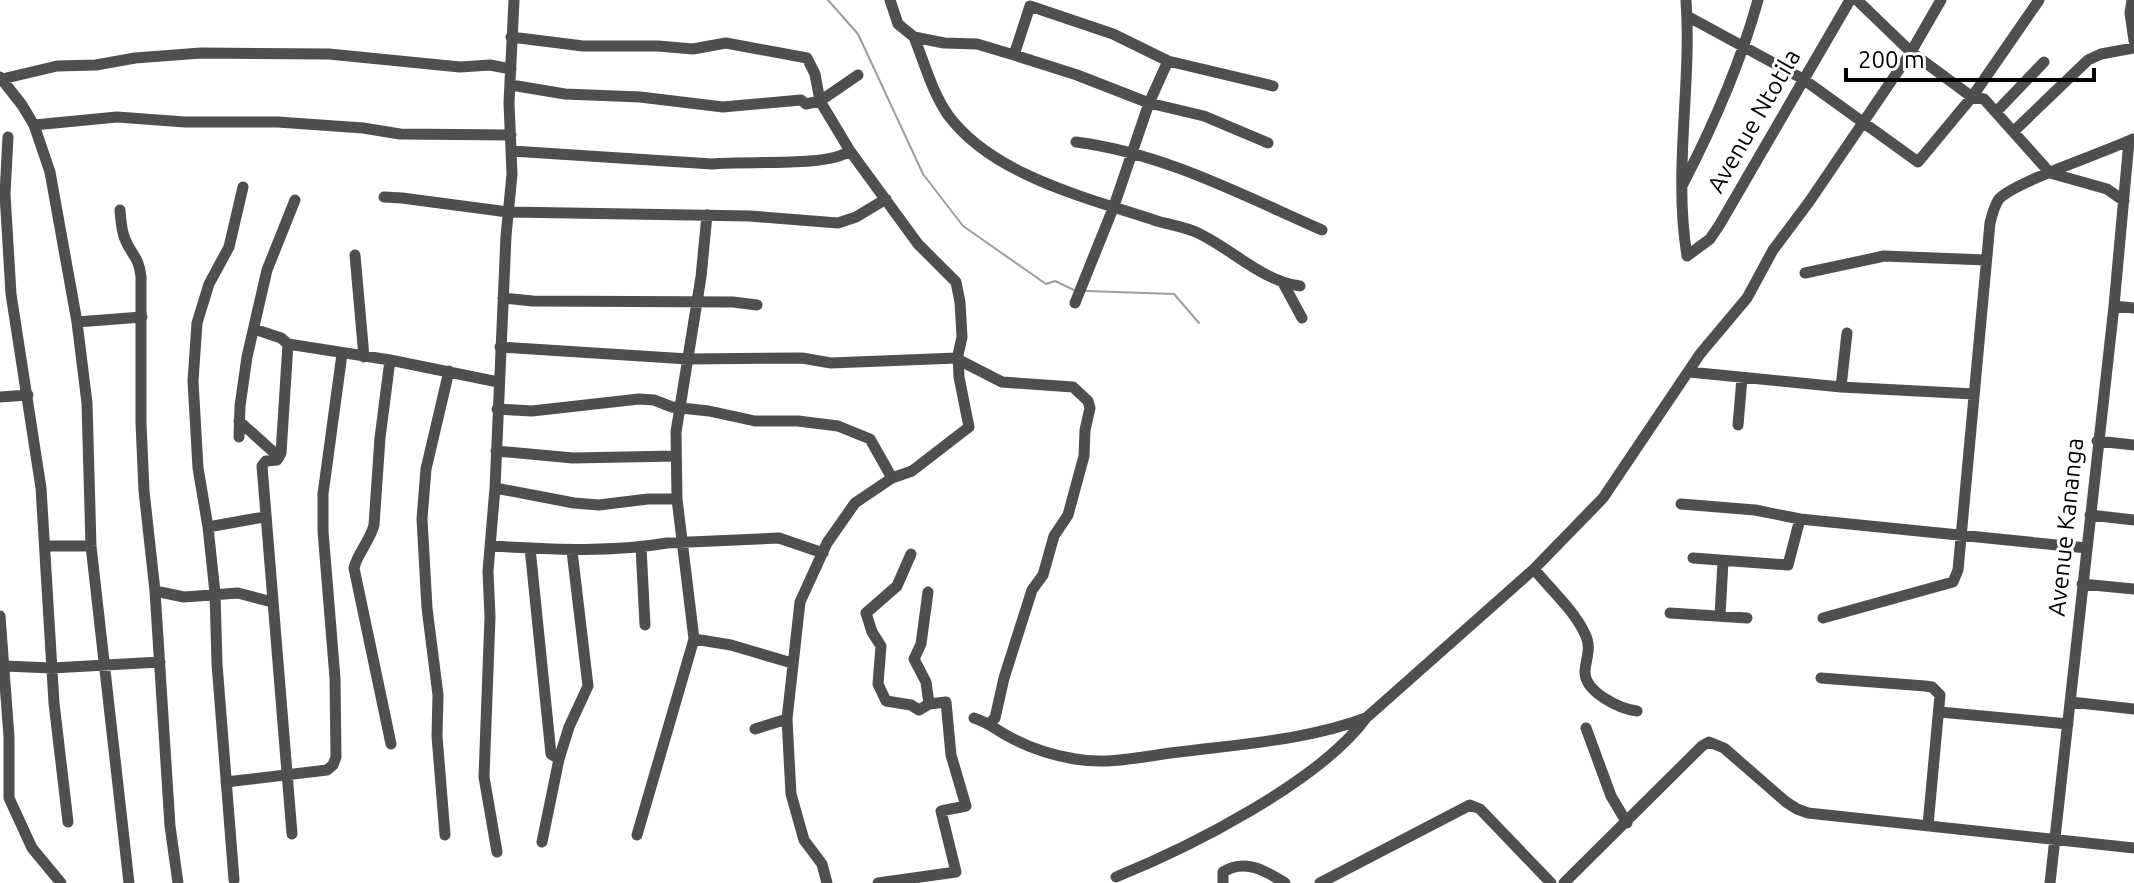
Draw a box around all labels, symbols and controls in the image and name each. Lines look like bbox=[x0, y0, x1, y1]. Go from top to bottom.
scale bar bbox=[1846, 32, 2094, 82]
street label: Avenue Ntotila bbox=[1702, 44, 1805, 197]
text: 200 m bbox=[1858, 46, 1925, 73]
street label: Avenue Kananga bbox=[2043, 436, 2088, 617]

